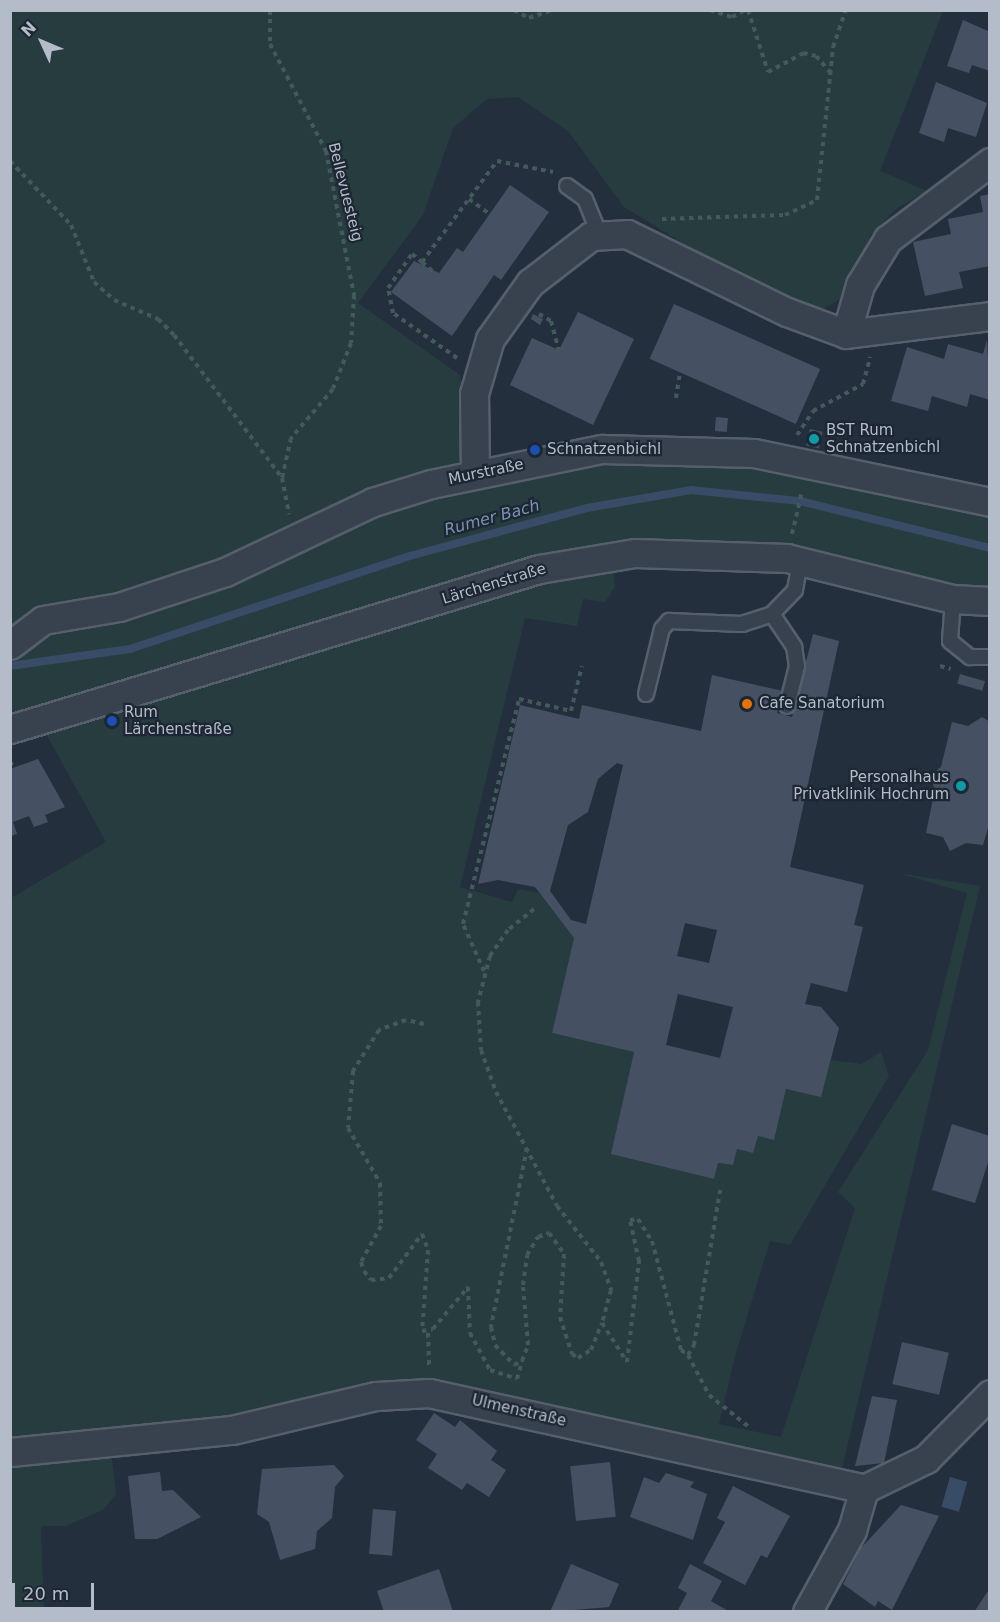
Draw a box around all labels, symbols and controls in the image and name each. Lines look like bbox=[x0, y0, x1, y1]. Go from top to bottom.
north arrow bbox=[12, 12, 72, 72]
text: N bbox=[17, 18, 40, 41]
street label: Bellevuesteig bbox=[324, 141, 366, 243]
place label: BST Rum Schnatzenbichl bbox=[826, 421, 940, 456]
marker: BST Rum Schnatzenbichl bbox=[807, 432, 821, 446]
place label: Schnatzenbichl bbox=[547, 441, 661, 459]
marker: Schnatzenbichl bbox=[528, 443, 542, 457]
street label: Murstraße bbox=[447, 455, 525, 489]
water label: Rumer Bach bbox=[442, 496, 542, 540]
street label: Lärchenstraße bbox=[440, 560, 548, 608]
place label: Cafe Sanatorium bbox=[759, 695, 885, 713]
marker: Cafe Sanatorium bbox=[740, 697, 754, 711]
place label: Rum Lärchenstraße bbox=[124, 703, 232, 738]
marker: Rum Lärchenstraße bbox=[105, 714, 119, 728]
place label: Personalhaus Privatklinik Hochrum bbox=[793, 768, 949, 803]
marker: Personalhaus Privatklinik Hochrum bbox=[954, 779, 968, 793]
street label: Ulmenstraße bbox=[470, 1391, 568, 1431]
scale bar bbox=[15, 1571, 98, 1609]
text: 20 m bbox=[23, 1583, 69, 1604]

